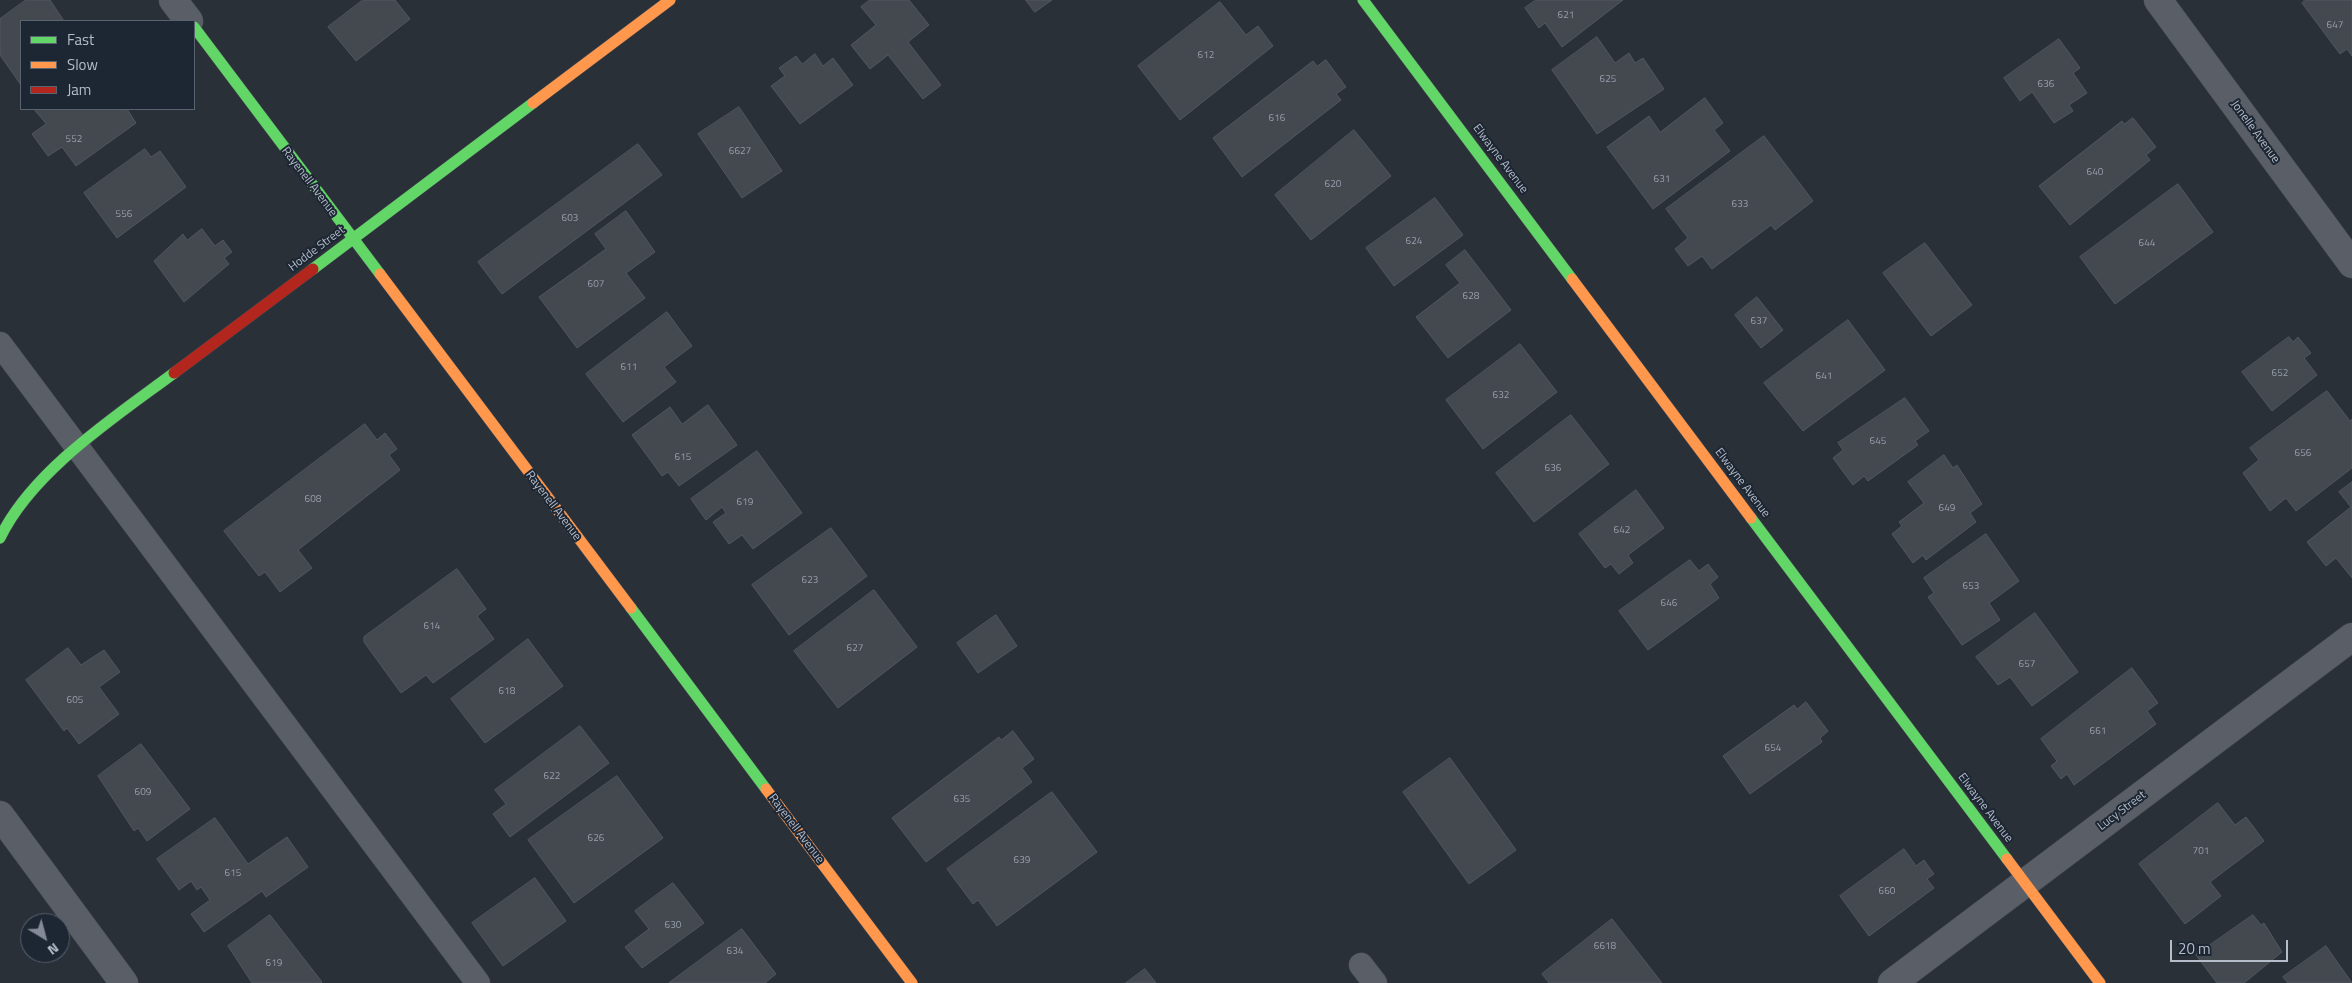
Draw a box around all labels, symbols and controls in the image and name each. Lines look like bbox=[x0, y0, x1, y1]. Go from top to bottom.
house number: 621 bbox=[1558, 10, 1574, 22]
legend bbox=[20, 20, 195, 110]
house number: 647 bbox=[2327, 20, 2343, 32]
text: Fast bbox=[67, 28, 94, 51]
house number: 612 bbox=[1198, 50, 1214, 62]
text: Slow bbox=[67, 53, 98, 76]
house number: 625 bbox=[1600, 74, 1616, 86]
text: Jam bbox=[67, 78, 91, 101]
house number: 636 bbox=[2038, 79, 2054, 91]
street label: Jonelle Avenue bbox=[2227, 98, 2283, 166]
house number: 616 bbox=[1269, 113, 1285, 125]
street label: Elwayne Avenue bbox=[1469, 122, 1531, 196]
house number: 552 bbox=[66, 134, 82, 146]
street label: Rayenell Avenue bbox=[278, 144, 340, 220]
house number: 6627 bbox=[729, 146, 751, 158]
house number: 640 bbox=[2087, 167, 2103, 179]
house number: 631 bbox=[1654, 174, 1670, 186]
house number: 620 bbox=[1325, 179, 1341, 191]
house number: 633 bbox=[1732, 199, 1748, 211]
house number: 556 bbox=[116, 209, 132, 221]
house number: 603 bbox=[562, 213, 578, 225]
street label: Hodde Street bbox=[286, 223, 348, 275]
house number: 624 bbox=[1406, 236, 1422, 248]
house number: 644 bbox=[2139, 238, 2155, 250]
house number: 607 bbox=[588, 279, 604, 291]
house number: 628 bbox=[1463, 291, 1479, 303]
house number: 637 bbox=[1751, 316, 1767, 328]
house number: 611 bbox=[621, 362, 637, 374]
house number: 652 bbox=[2272, 368, 2288, 380]
house number: 641 bbox=[1816, 371, 1832, 383]
house number: 632 bbox=[1493, 390, 1509, 402]
house number: 645 bbox=[1870, 436, 1886, 448]
street label: Elwayne Avenue bbox=[1711, 446, 1773, 520]
house number: 656 bbox=[2295, 448, 2311, 460]
house number: 615 bbox=[675, 452, 691, 464]
house number: 636 bbox=[1545, 463, 1561, 475]
street label: Rayenell Avenue bbox=[522, 468, 584, 544]
house number: 608 bbox=[305, 494, 321, 506]
house number: 619 bbox=[737, 497, 753, 509]
house number: 649 bbox=[1939, 503, 1955, 515]
house number: 642 bbox=[1614, 525, 1630, 537]
house number: 623 bbox=[802, 575, 818, 587]
house number: 653 bbox=[1963, 581, 1979, 593]
house number: 646 bbox=[1661, 598, 1677, 610]
house number: 614 bbox=[424, 621, 440, 633]
house number: 627 bbox=[847, 643, 863, 655]
house number: 657 bbox=[2019, 659, 2035, 671]
house number: 618 bbox=[499, 686, 515, 698]
house number: 605 bbox=[67, 695, 83, 707]
house number: 661 bbox=[2090, 726, 2106, 738]
house number: 654 bbox=[1765, 743, 1781, 755]
house number: 622 bbox=[544, 771, 560, 783]
street label: Elwayne Avenue bbox=[1954, 771, 2016, 845]
house number: 609 bbox=[135, 787, 151, 799]
street label: Lucy Street bbox=[2095, 788, 2149, 834]
street label: Rayenell Avenue bbox=[765, 791, 827, 867]
house number: 635 bbox=[954, 794, 970, 806]
house number: 626 bbox=[588, 833, 604, 845]
house number: 701 bbox=[2193, 846, 2209, 858]
house number: 639 bbox=[1014, 855, 1030, 867]
house number: 615 bbox=[225, 868, 241, 880]
house number: 660 bbox=[1879, 886, 1895, 898]
north arrow bbox=[20, 913, 70, 963]
house number: 630 bbox=[665, 920, 681, 932]
scale bar bbox=[2172, 930, 2290, 962]
text: 20 m bbox=[2178, 937, 2211, 960]
text: N bbox=[44, 938, 64, 961]
house number: 6618 bbox=[1594, 941, 1616, 953]
house number: 634 bbox=[727, 946, 743, 958]
house number: 619 bbox=[266, 958, 282, 970]

